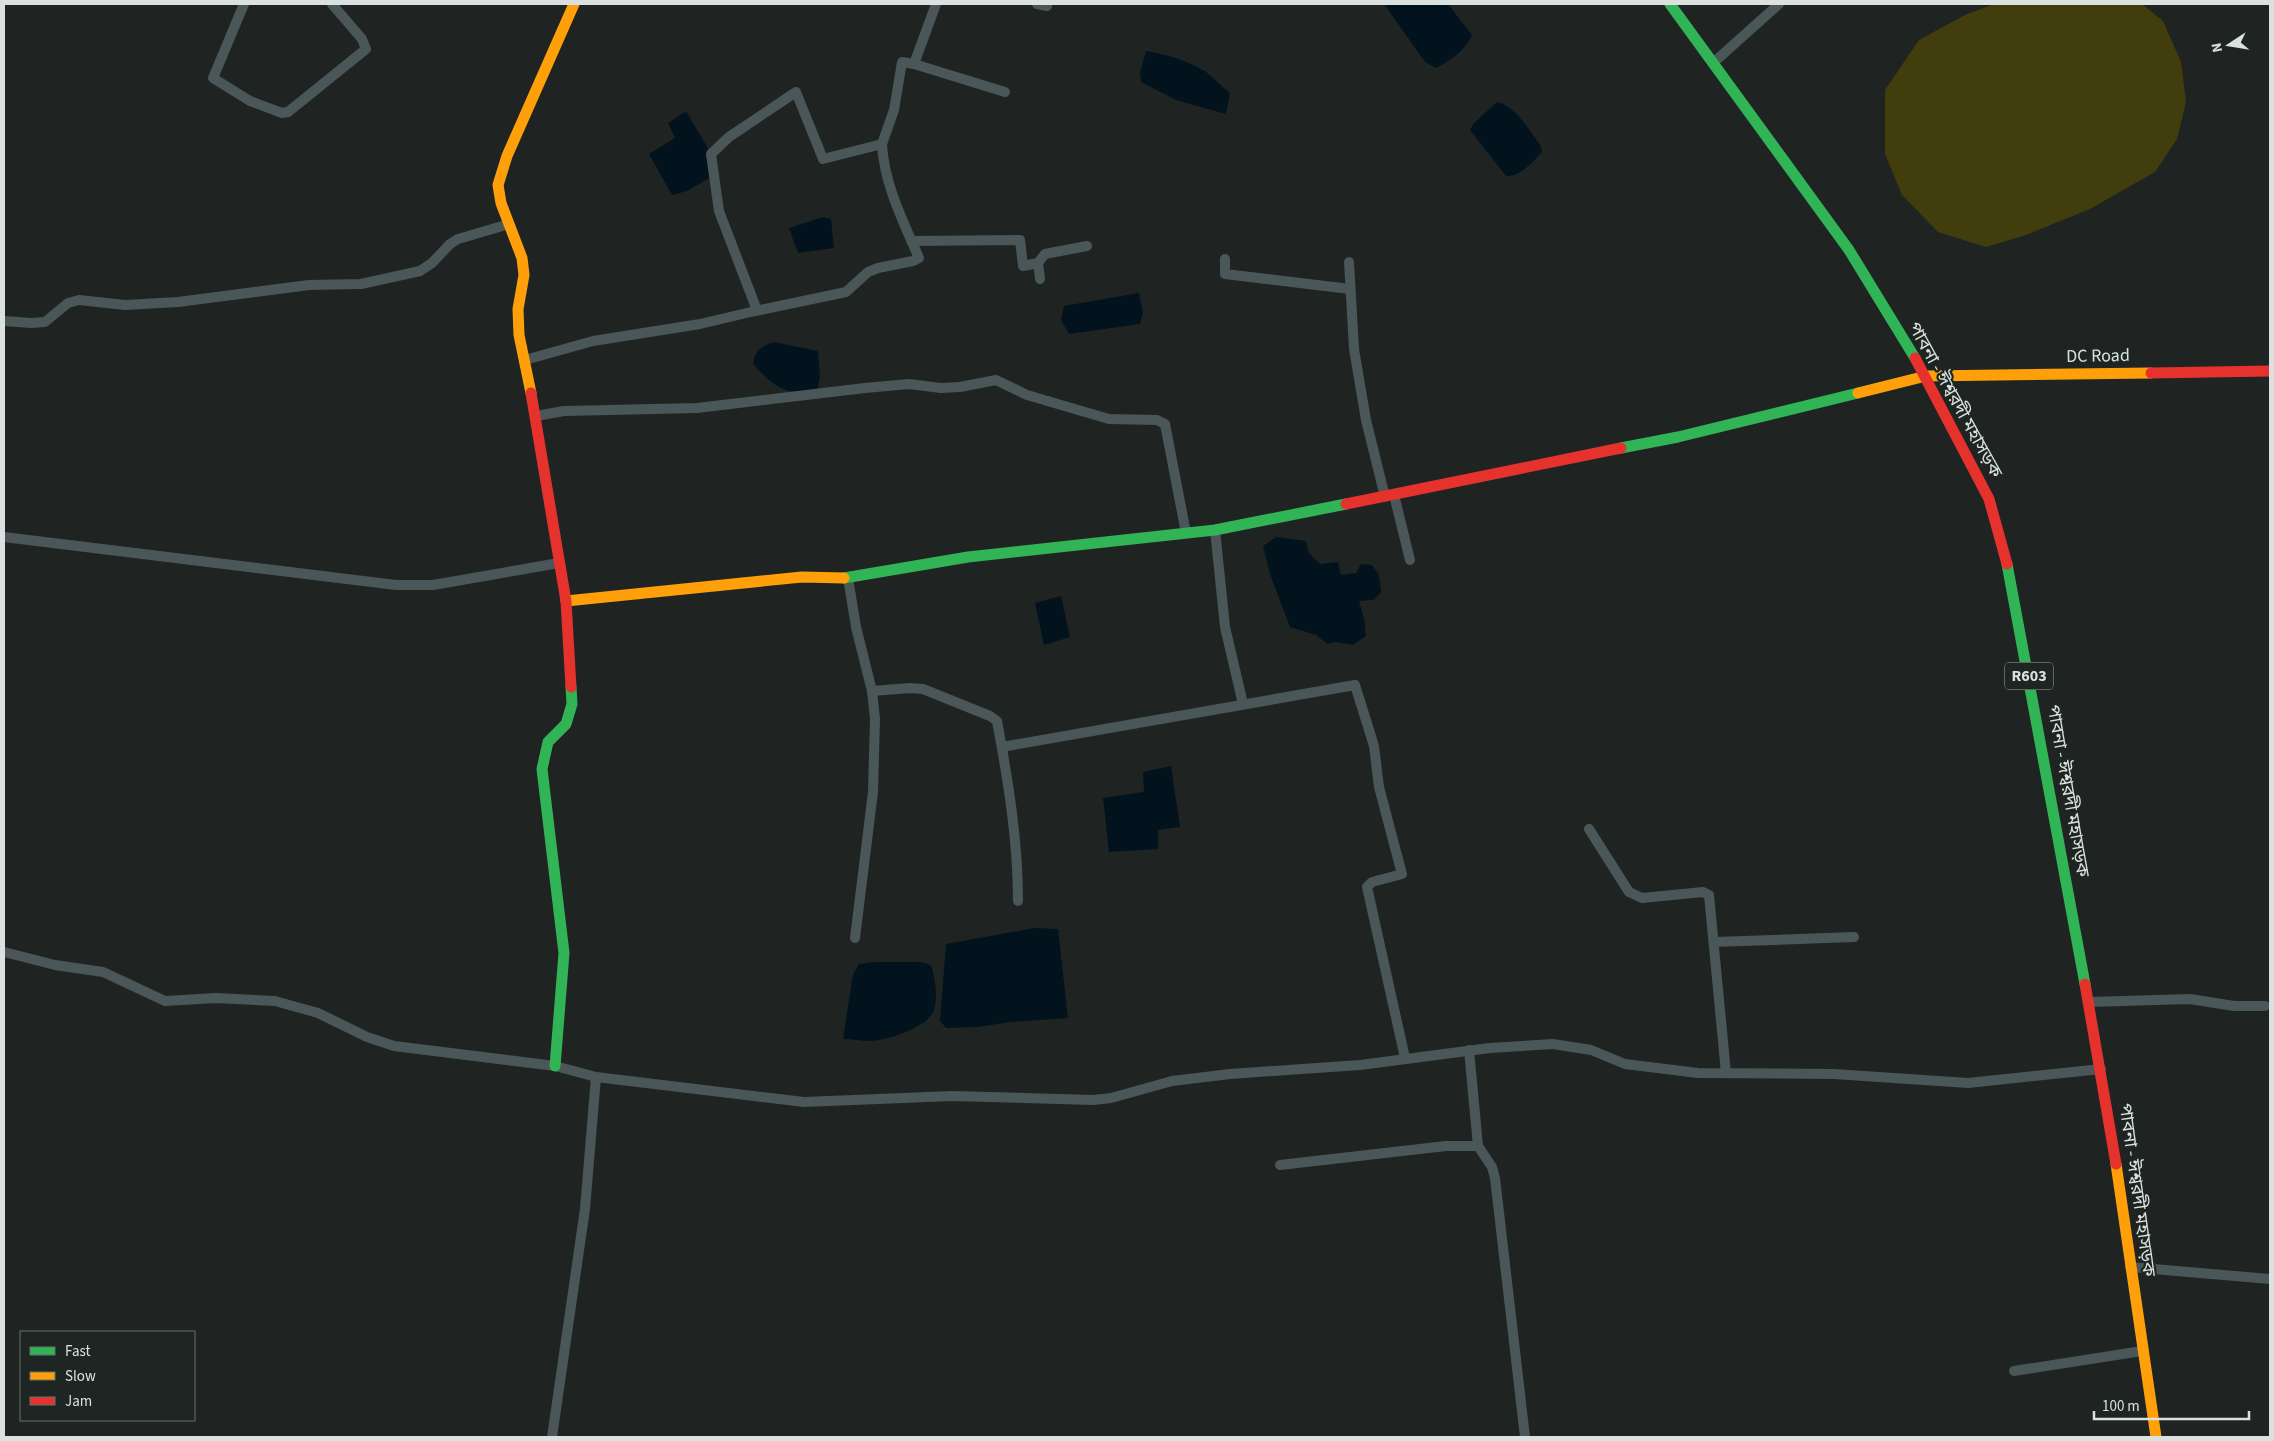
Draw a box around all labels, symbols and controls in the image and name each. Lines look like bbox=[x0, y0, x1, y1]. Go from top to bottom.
north arrow bbox=[2204, 20, 2254, 70]
text: N bbox=[2207, 41, 2228, 54]
street label: পাবনা - ঈশ্বরদী মহাসড়ক bbox=[1902, 318, 2008, 483]
street label: DC Road bbox=[2066, 343, 2130, 369]
road number: R603 bbox=[2005, 662, 2053, 689]
street label: পাবনা - ঈশ্বরদী মহাসড়ক bbox=[2041, 703, 2096, 880]
street label: পাবনা - ঈশ্বরদী মহাসড়ক bbox=[2112, 1102, 2162, 1279]
legend bbox=[20, 1331, 195, 1421]
text: Fast bbox=[65, 1341, 91, 1362]
text: Slow bbox=[65, 1366, 96, 1387]
scale bar bbox=[2094, 1388, 2249, 1420]
text: Jam bbox=[65, 1391, 92, 1412]
text: 100 m bbox=[2102, 1396, 2140, 1417]

